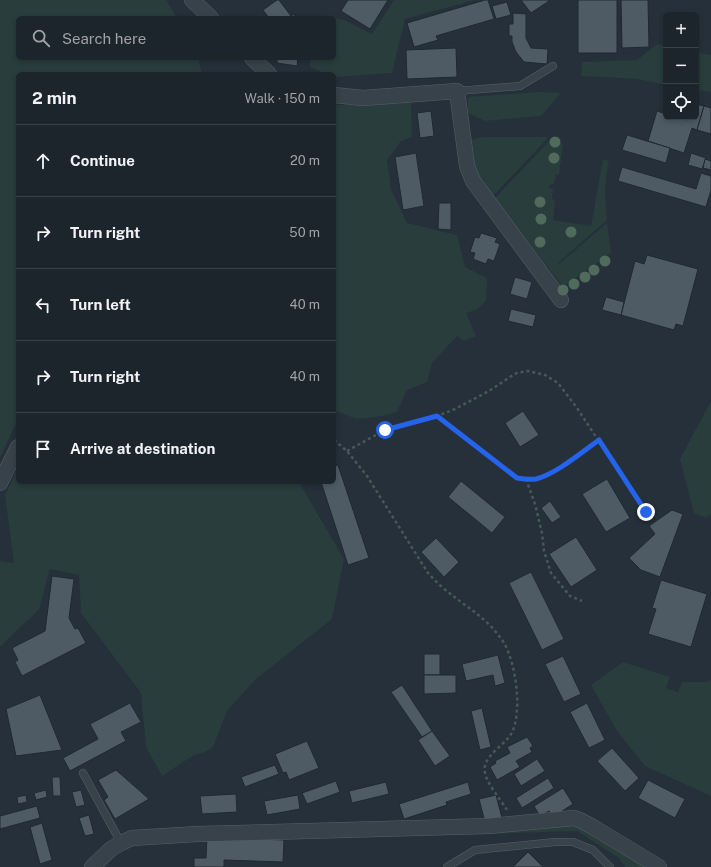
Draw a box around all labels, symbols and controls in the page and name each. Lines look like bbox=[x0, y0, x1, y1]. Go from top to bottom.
map controls bbox=[663, 12, 699, 120]
button: + bbox=[663, 12, 699, 48]
search box bbox=[16, 16, 336, 60]
icon: search bbox=[30, 27, 52, 49]
text: Search here bbox=[62, 30, 146, 47]
button: − bbox=[663, 48, 699, 84]
button: locate bbox=[663, 84, 699, 120]
text: 2 min bbox=[32, 88, 77, 108]
text: Walk · 150 m bbox=[245, 91, 320, 106]
icon: ahead bbox=[32, 150, 54, 172]
text: Continue bbox=[70, 152, 135, 169]
text: 20 m bbox=[290, 153, 320, 168]
icon: right bbox=[32, 222, 54, 244]
text: Turn right bbox=[70, 224, 140, 241]
text: 50 m bbox=[289, 225, 320, 240]
icon: left bbox=[32, 294, 54, 316]
text: Turn left bbox=[70, 296, 131, 313]
text: 40 m bbox=[289, 297, 320, 312]
icon: right bbox=[32, 366, 54, 388]
text: Turn right bbox=[70, 368, 140, 385]
text: 40 m bbox=[289, 369, 320, 384]
route start bbox=[376, 421, 394, 439]
icon: arrive bbox=[32, 438, 54, 460]
text: Arrive at destination bbox=[70, 440, 215, 457]
route end bbox=[637, 503, 655, 521]

